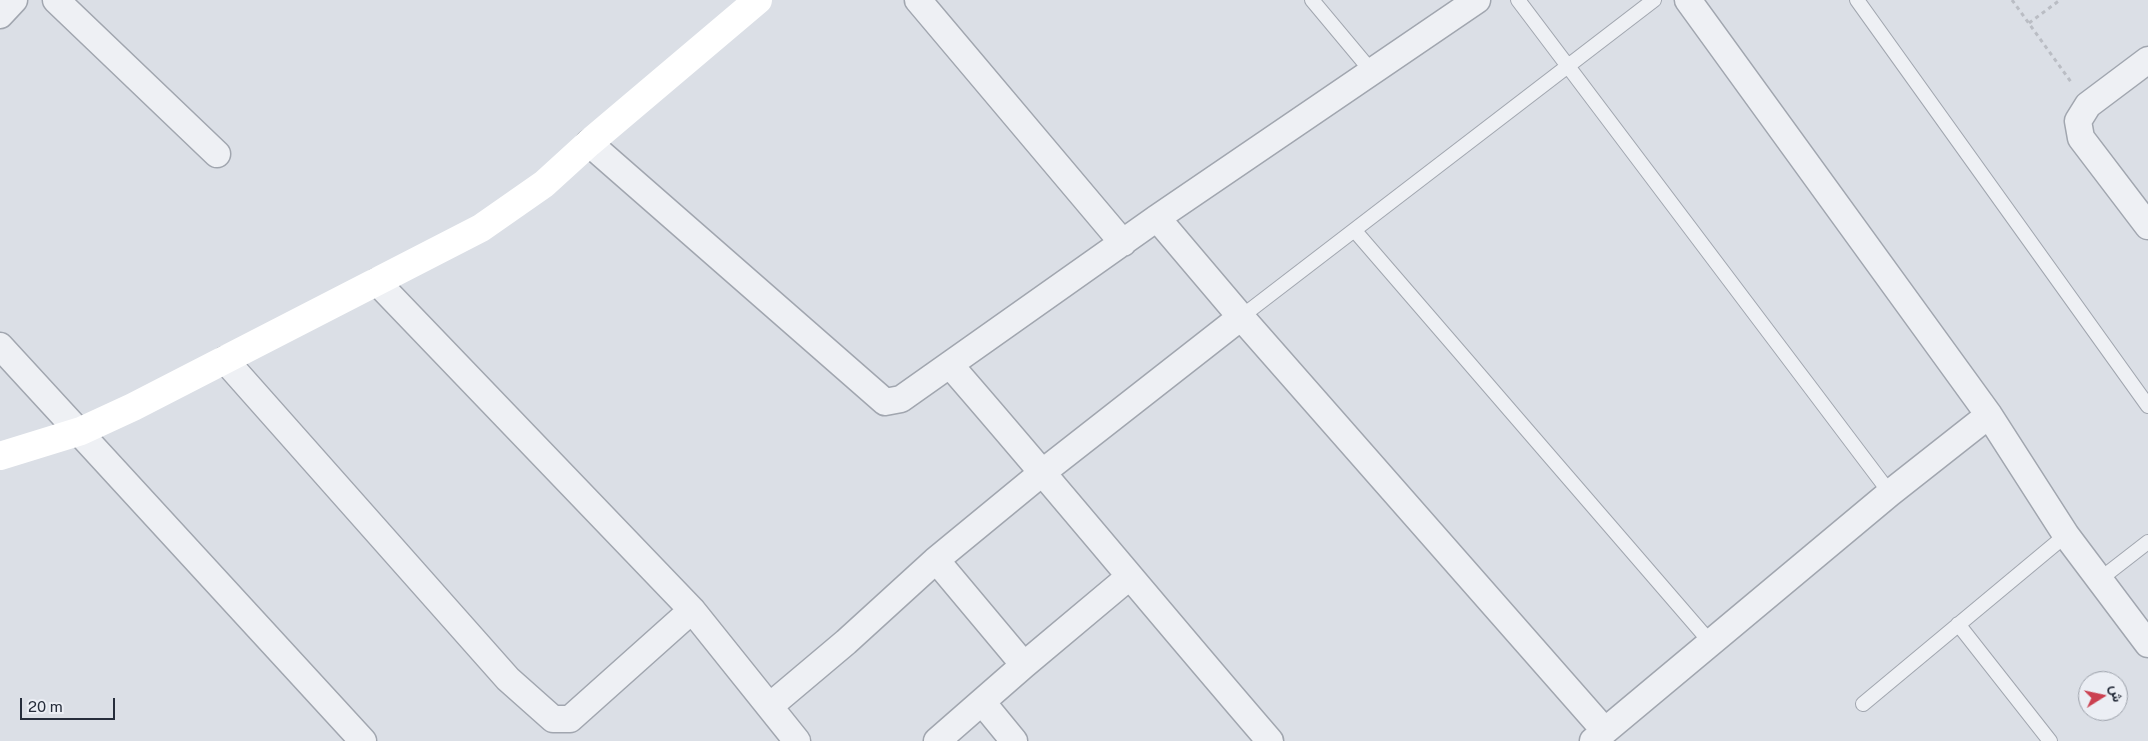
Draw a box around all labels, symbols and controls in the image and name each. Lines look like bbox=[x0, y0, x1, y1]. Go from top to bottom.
north arrow bbox=[2078, 671, 2128, 721]
text: ش bbox=[2107, 684, 2126, 703]
scale bar bbox=[22, 688, 118, 720]
text: 20 m bbox=[28, 698, 63, 715]

